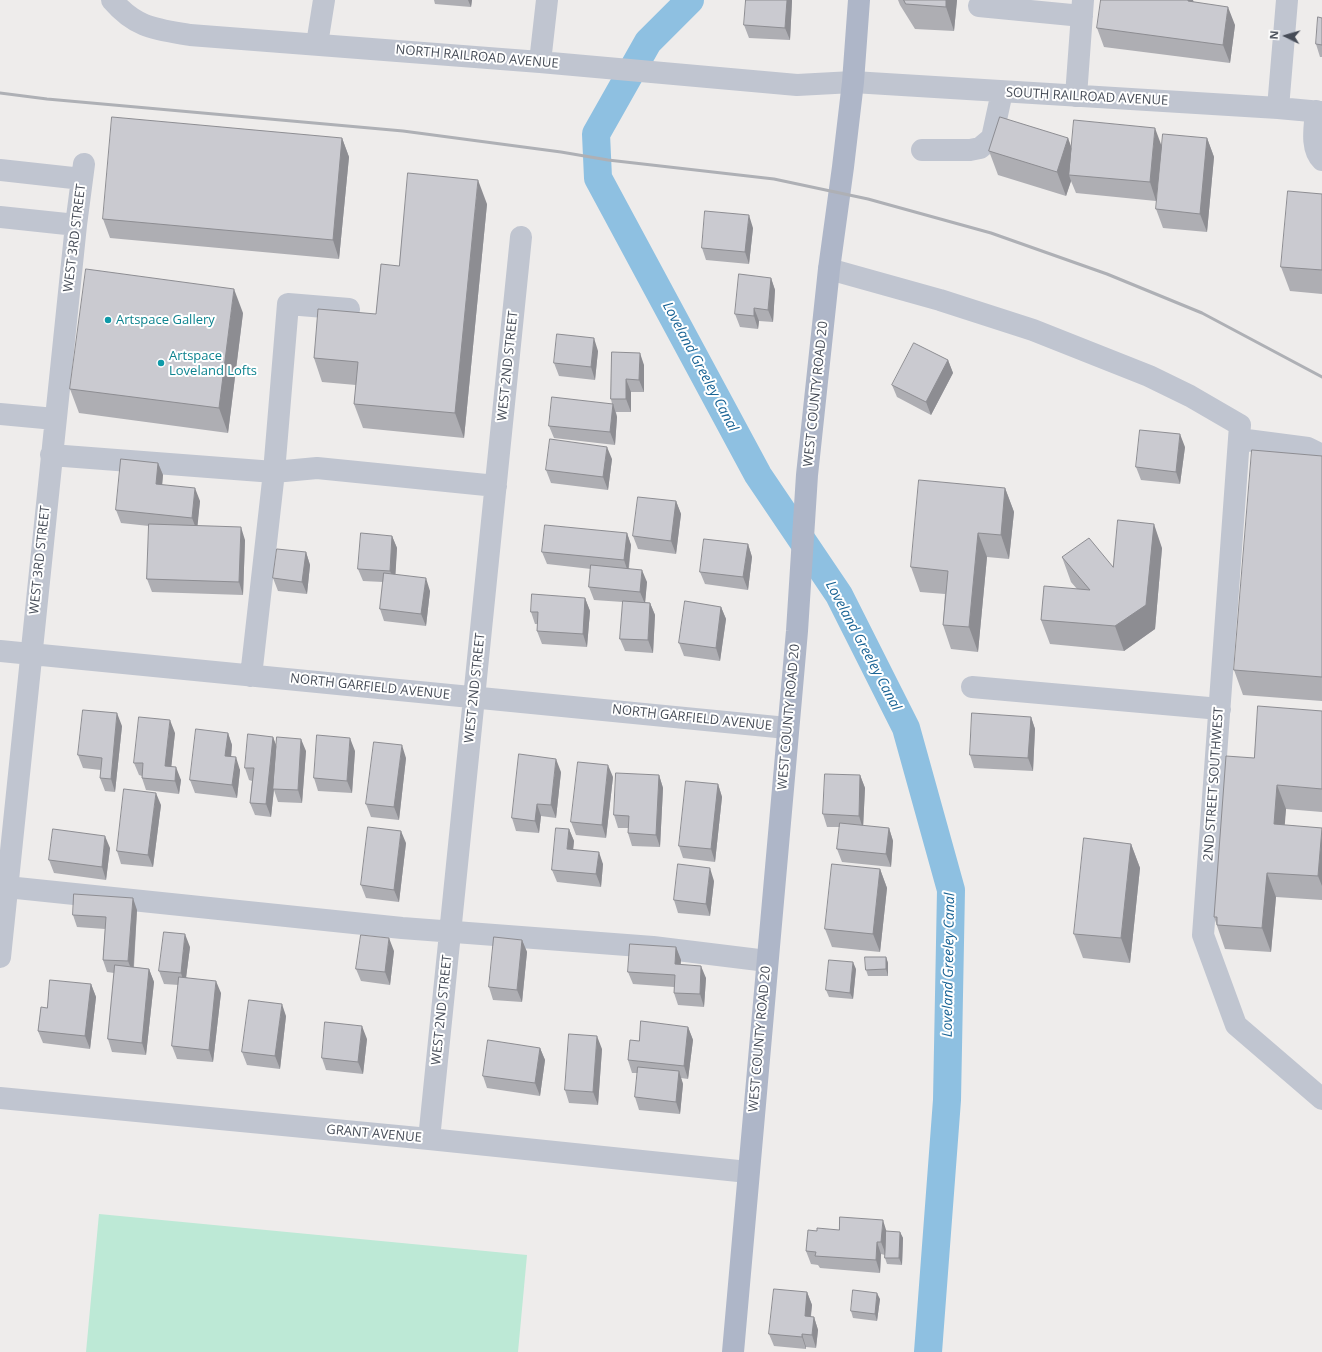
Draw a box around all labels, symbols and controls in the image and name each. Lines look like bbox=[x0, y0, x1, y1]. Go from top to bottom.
north arrow bbox=[1266, 16, 1306, 56]
text: N bbox=[1266, 30, 1281, 40]
street label: NORTH RAILROAD AVENUE bbox=[395, 42, 559, 72]
street label: SOUTH RAILROAD AVENUE bbox=[1006, 85, 1168, 109]
street label: WEST 3RD STREET bbox=[61, 183, 89, 293]
water label: Loveland Greeley Canal bbox=[659, 299, 741, 435]
street label: WEST 2ND STREET bbox=[494, 310, 522, 422]
place label: Artspace Gallery bbox=[116, 312, 215, 328]
marker: Artspace Gallery bbox=[103, 315, 113, 325]
street label: WEST COUNTY ROAD 20 bbox=[801, 320, 831, 468]
place label: Artspace Loveland Lofts bbox=[169, 348, 257, 379]
marker: Artspace Loveland Lofts bbox=[156, 358, 166, 368]
street label: WEST 3RD STREET bbox=[27, 505, 53, 615]
water label: Loveland Greeley Canal bbox=[822, 578, 904, 714]
street label: WEST 2ND STREET bbox=[461, 632, 489, 744]
street label: WEST COUNTY ROAD 20 bbox=[775, 643, 803, 791]
street label: NORTH GARFIELD AVENUE bbox=[289, 671, 451, 703]
street label: NORTH GARFIELD AVENUE bbox=[611, 702, 773, 734]
street label: 2ND STREET SOUTHWEST bbox=[1201, 706, 1227, 862]
water label: Loveland Greeley Canal bbox=[939, 893, 959, 1037]
street label: WEST 2ND STREET bbox=[428, 954, 456, 1066]
street label: WEST COUNTY ROAD 20 bbox=[746, 965, 774, 1113]
street label: GRANT AVENUE bbox=[326, 1122, 422, 1146]

